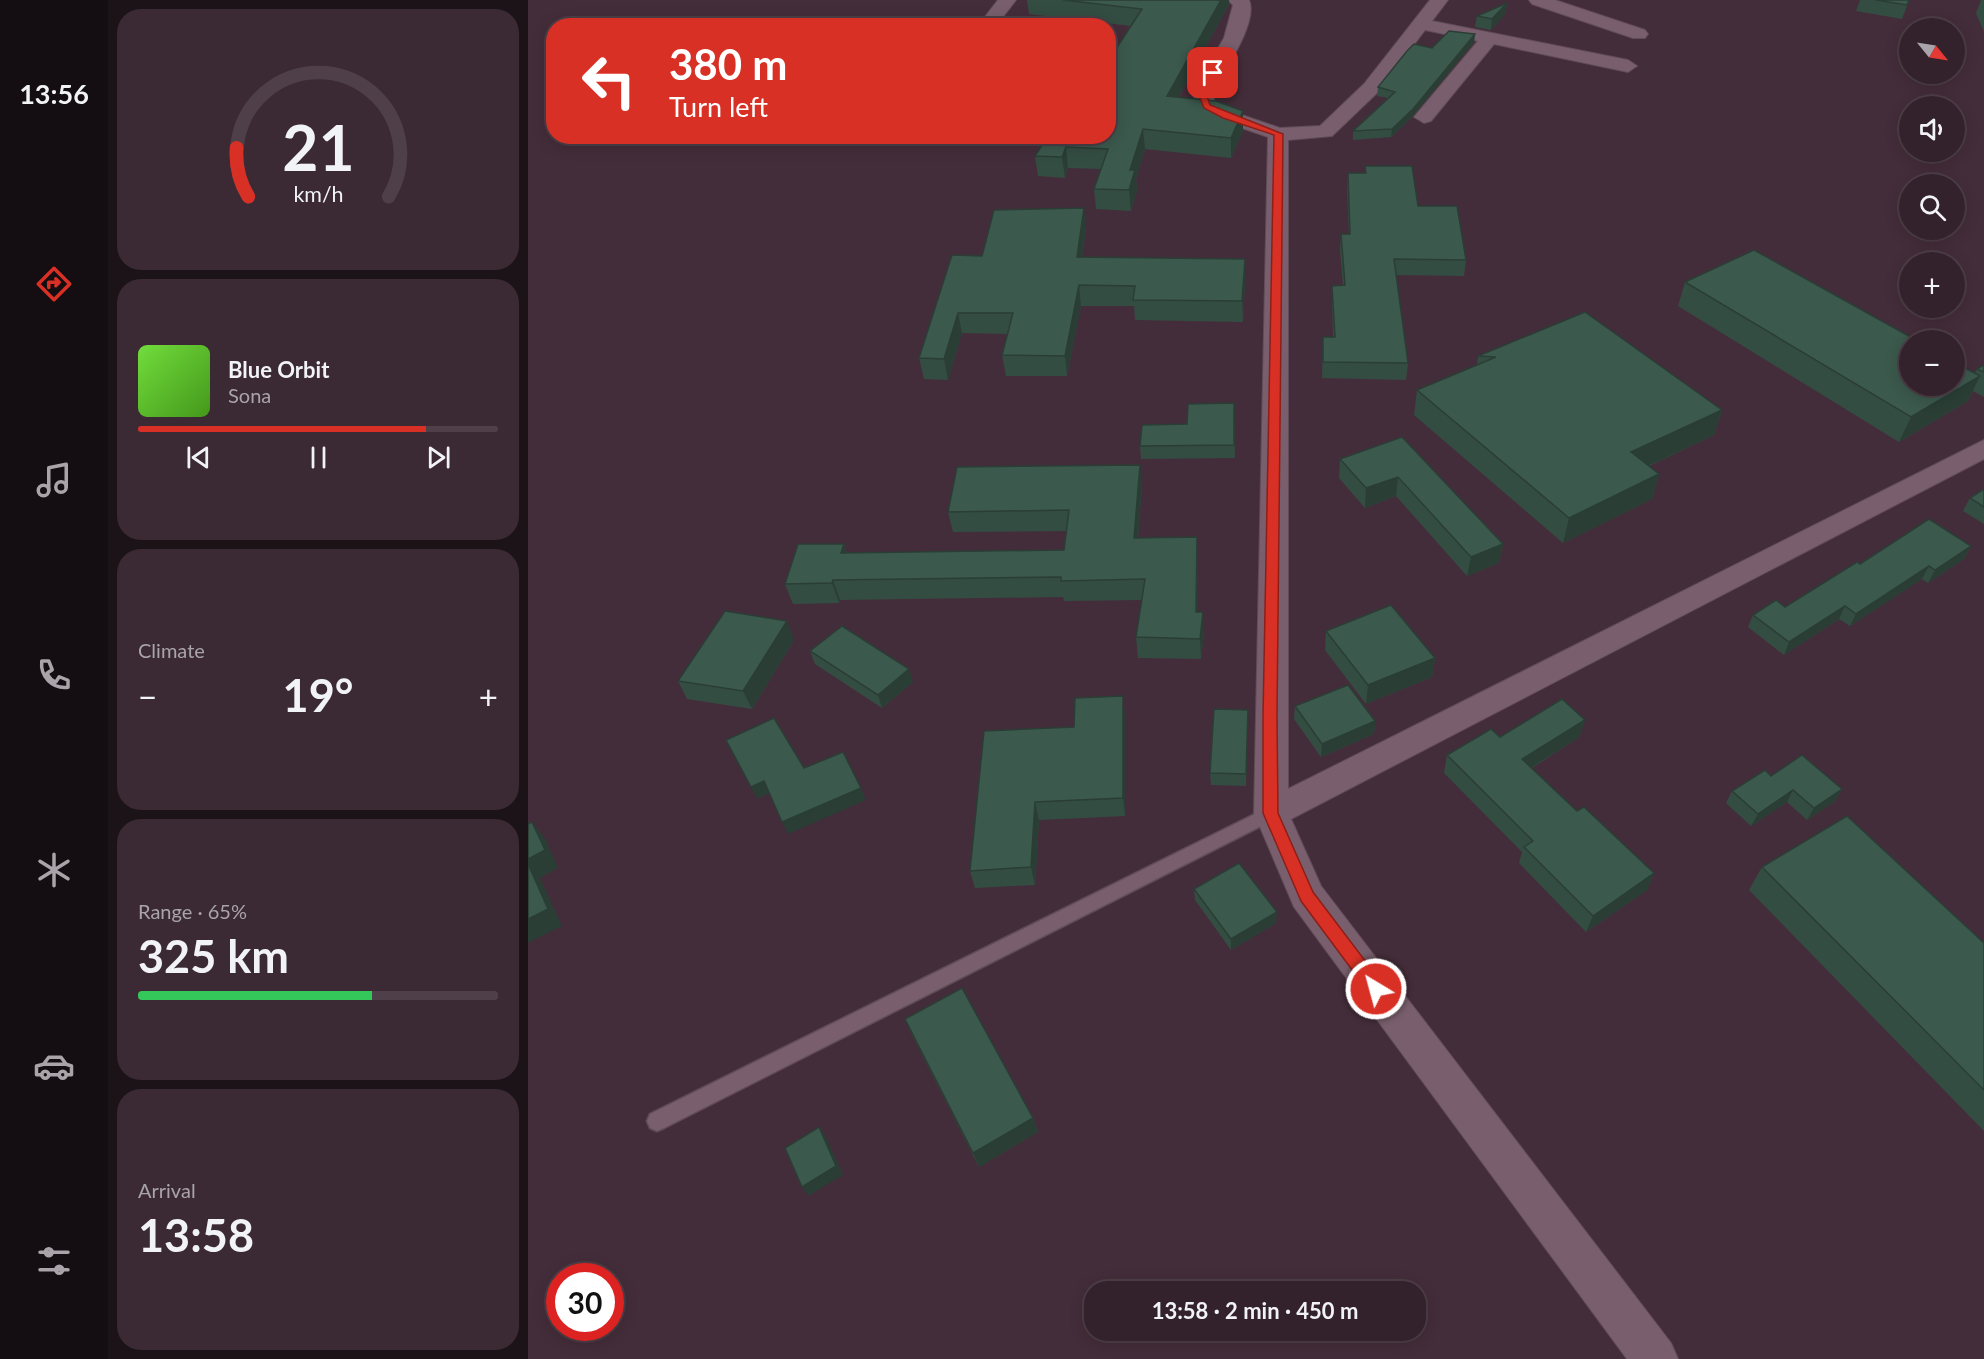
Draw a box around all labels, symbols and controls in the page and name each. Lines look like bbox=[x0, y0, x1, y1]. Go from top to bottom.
north arrow bbox=[1899, 18, 1965, 84]
map controls bbox=[1899, 18, 1965, 396]
text: 380 m bbox=[669, 39, 787, 89]
icon: left bbox=[570, 42, 648, 120]
pin bbox=[1187, 47, 1238, 98]
icon: arrive bbox=[1196, 56, 1229, 89]
text: 13:56 bbox=[19, 77, 89, 110]
text: Turn left bbox=[669, 90, 768, 123]
button: sound bbox=[1899, 96, 1965, 162]
text: 21 bbox=[282, 109, 354, 184]
button: search bbox=[1899, 174, 1965, 240]
text: km/h bbox=[293, 181, 343, 207]
button: + bbox=[1899, 252, 1965, 318]
icon: directions bbox=[33, 263, 75, 305]
button: − bbox=[1899, 330, 1965, 396]
text: Blue Orbit bbox=[228, 356, 329, 383]
text: Sona bbox=[228, 383, 271, 407]
icon: previous bbox=[182, 441, 215, 474]
icon: pause bbox=[302, 441, 335, 474]
icon: next bbox=[422, 441, 455, 474]
icon: music bbox=[33, 459, 75, 501]
text: Climate bbox=[138, 638, 205, 662]
icon: phone bbox=[33, 654, 75, 696]
text: 19° bbox=[283, 668, 353, 722]
text: − bbox=[138, 676, 157, 716]
text: + bbox=[479, 676, 498, 716]
icon: climate bbox=[33, 849, 75, 891]
text: Range · 65% bbox=[138, 899, 247, 923]
text: 325 km bbox=[138, 929, 289, 983]
position arrow bbox=[1344, 957, 1408, 1021]
icon: car bbox=[33, 1045, 75, 1087]
text: Arrival bbox=[138, 1178, 196, 1202]
text: 13:58 bbox=[138, 1208, 254, 1262]
icon: filters bbox=[33, 1240, 75, 1282]
speed limit sign: 30 bbox=[546, 1263, 624, 1341]
text: 13:58 · 2 min · 450 m bbox=[1152, 1297, 1358, 1324]

